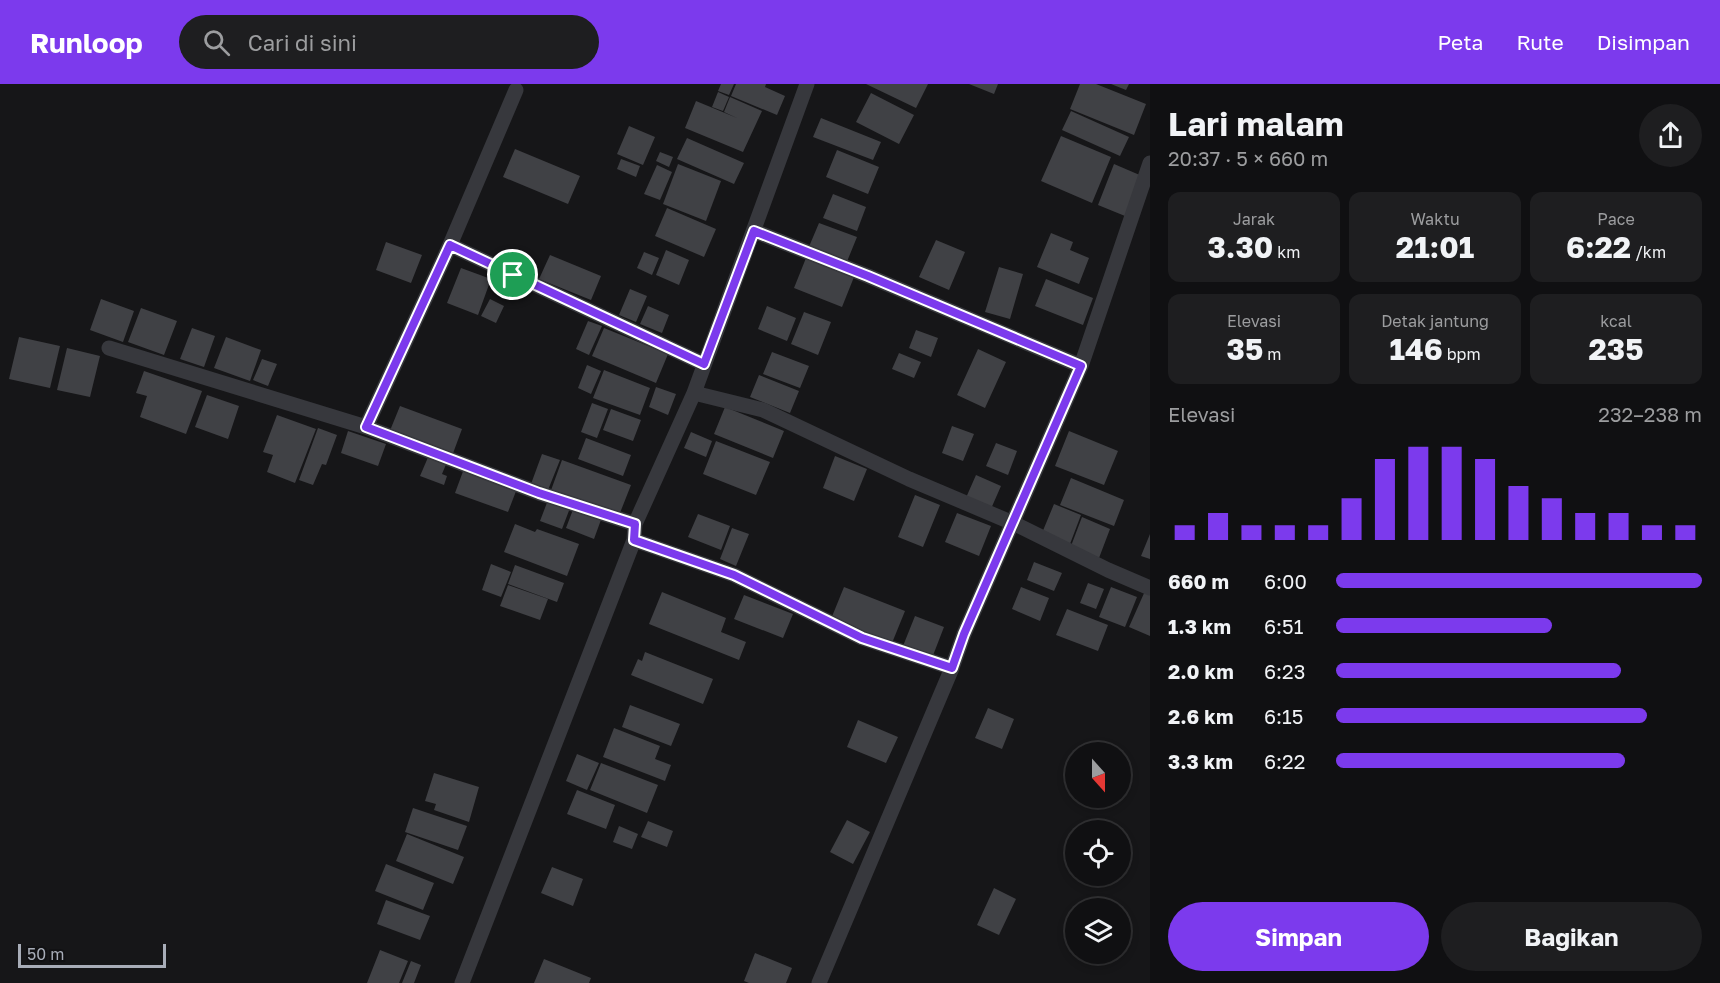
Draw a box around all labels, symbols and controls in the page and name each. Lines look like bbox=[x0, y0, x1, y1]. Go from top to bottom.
search box bbox=[179, 15, 599, 69]
text: Runloop bbox=[30, 26, 143, 59]
icon: search bbox=[200, 26, 233, 59]
text: Cari di sini bbox=[248, 29, 357, 56]
text: Peta bbox=[1437, 29, 1483, 55]
text: Rute bbox=[1516, 29, 1564, 55]
text: Disimpan bbox=[1597, 29, 1690, 55]
text: Lari malam bbox=[1168, 104, 1344, 143]
button: share bbox=[1639, 104, 1702, 167]
text: 20:37 · 5 × 660 m bbox=[1168, 146, 1328, 170]
text: Jarak bbox=[1233, 209, 1275, 229]
text: Waktu bbox=[1410, 209, 1460, 229]
text: Pace bbox=[1597, 209, 1635, 229]
text: 3.30 bbox=[1208, 229, 1273, 265]
text: 21:01 bbox=[1396, 229, 1474, 265]
text: 6:22 bbox=[1566, 229, 1631, 265]
text: km bbox=[1273, 242, 1300, 262]
text: /km bbox=[1631, 242, 1666, 262]
pin bbox=[487, 249, 538, 300]
icon: arrive bbox=[496, 258, 529, 291]
text: Elevasi bbox=[1227, 311, 1281, 331]
text: Detak jantung bbox=[1381, 311, 1489, 331]
text: kcal bbox=[1600, 311, 1632, 331]
text: 35 bbox=[1227, 331, 1263, 367]
text: 146 bbox=[1389, 331, 1443, 367]
text: 235 bbox=[1589, 331, 1643, 367]
text: m bbox=[1263, 344, 1281, 364]
text: bpm bbox=[1443, 344, 1481, 364]
text: Elevasi bbox=[1168, 402, 1235, 426]
text: 232–238 m bbox=[1598, 402, 1702, 426]
text: 660 m bbox=[1168, 569, 1229, 593]
text: 6:00 bbox=[1264, 569, 1307, 593]
text: 1.3 km bbox=[1168, 614, 1231, 638]
text: 6:51 bbox=[1264, 614, 1303, 638]
text: 2.0 km bbox=[1168, 659, 1234, 683]
text: 6:23 bbox=[1264, 659, 1305, 683]
text: 2.6 km bbox=[1168, 704, 1233, 728]
text: 6:15 bbox=[1264, 704, 1303, 728]
north arrow bbox=[1065, 742, 1131, 808]
map controls bbox=[1065, 742, 1131, 964]
text: 3.3 km bbox=[1168, 749, 1233, 773]
text: 6:22 bbox=[1264, 749, 1305, 773]
button: locate bbox=[1065, 820, 1131, 886]
button: layers bbox=[1065, 898, 1131, 964]
button: Simpan bbox=[1168, 902, 1429, 971]
button: Bagikan bbox=[1441, 902, 1702, 971]
scale bar bbox=[18, 941, 166, 968]
text: 50 m bbox=[27, 944, 64, 964]

